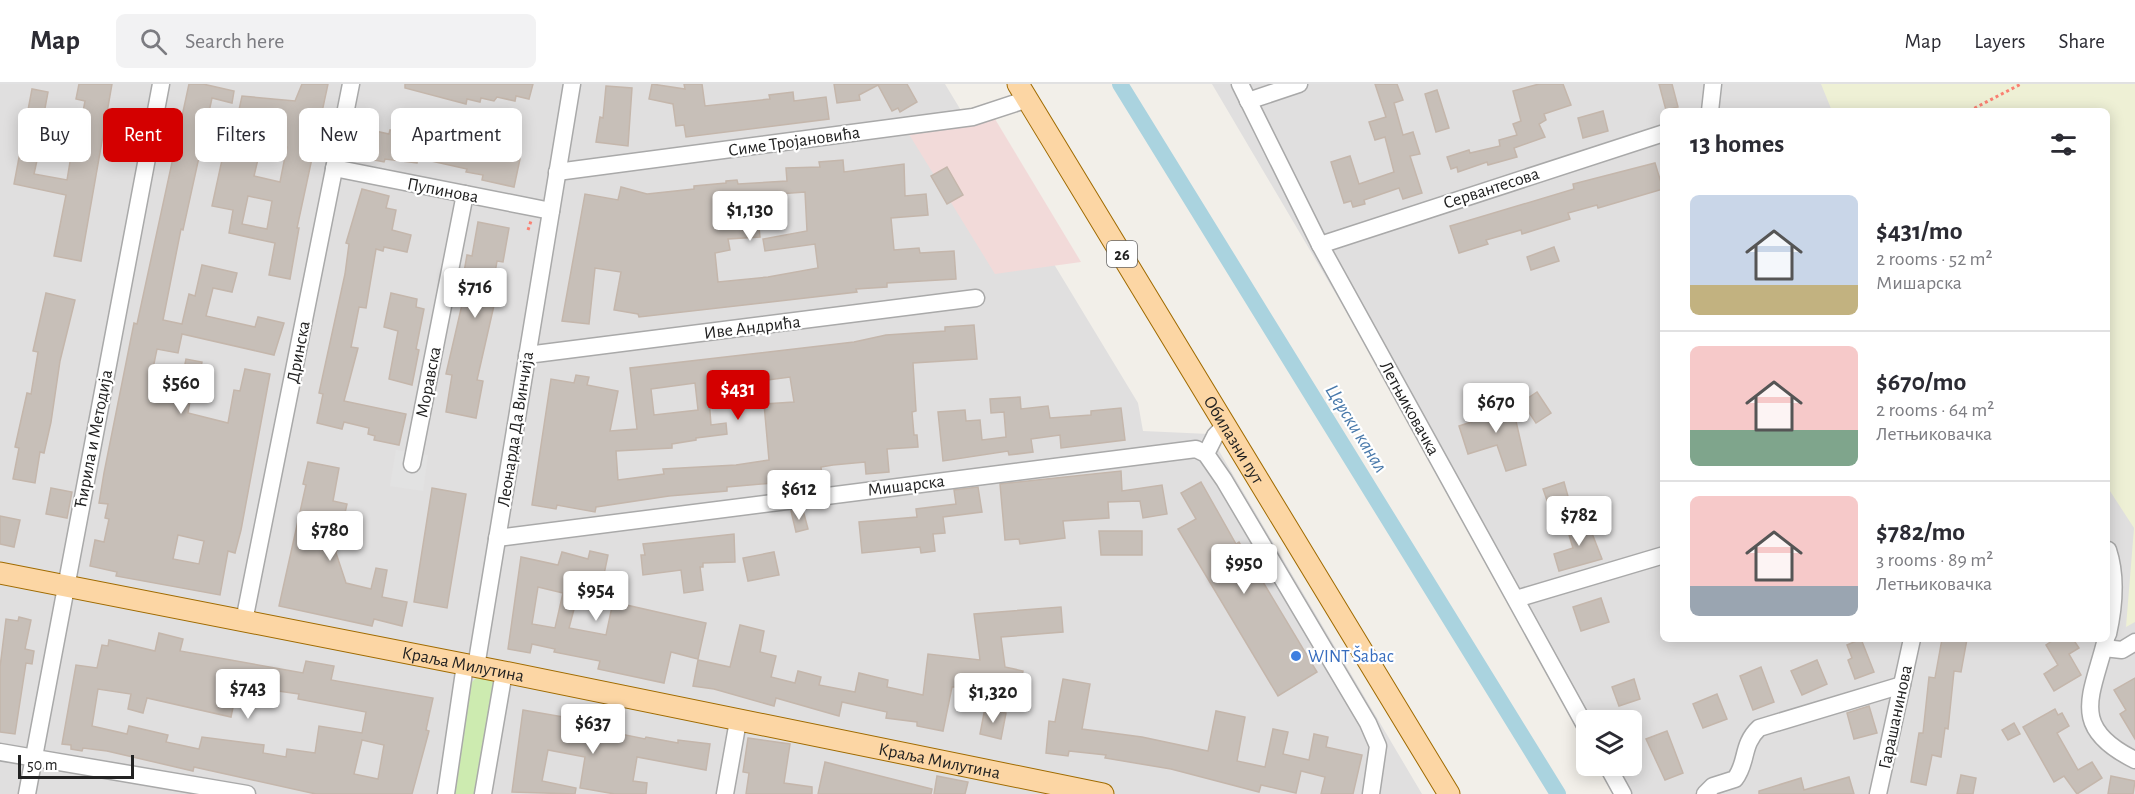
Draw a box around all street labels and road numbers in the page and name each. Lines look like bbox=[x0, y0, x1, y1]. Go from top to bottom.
street label: Симе Тројановића bbox=[727, 124, 861, 160]
street label: Сервантесова bbox=[1441, 165, 1542, 213]
street label: Пупинова bbox=[406, 175, 480, 207]
road number: 26 bbox=[1107, 241, 1137, 267]
street label: Иве Андрића bbox=[703, 313, 802, 343]
street label: Дринска bbox=[284, 320, 314, 385]
street label: Моравска bbox=[413, 345, 445, 419]
street label: Леонарда Да Винчија bbox=[495, 350, 537, 508]
street label: Летњиковачка bbox=[1376, 358, 1442, 459]
street label: Ћирила и Методија bbox=[72, 368, 116, 510]
street label: Обилазни пут bbox=[1200, 393, 1267, 488]
street label: Мишарска bbox=[867, 472, 946, 500]
street label: Краља Милутина bbox=[400, 644, 526, 686]
street label: Гарашанинова bbox=[1876, 664, 1916, 771]
street label: Краља Милутина bbox=[877, 740, 1002, 783]

